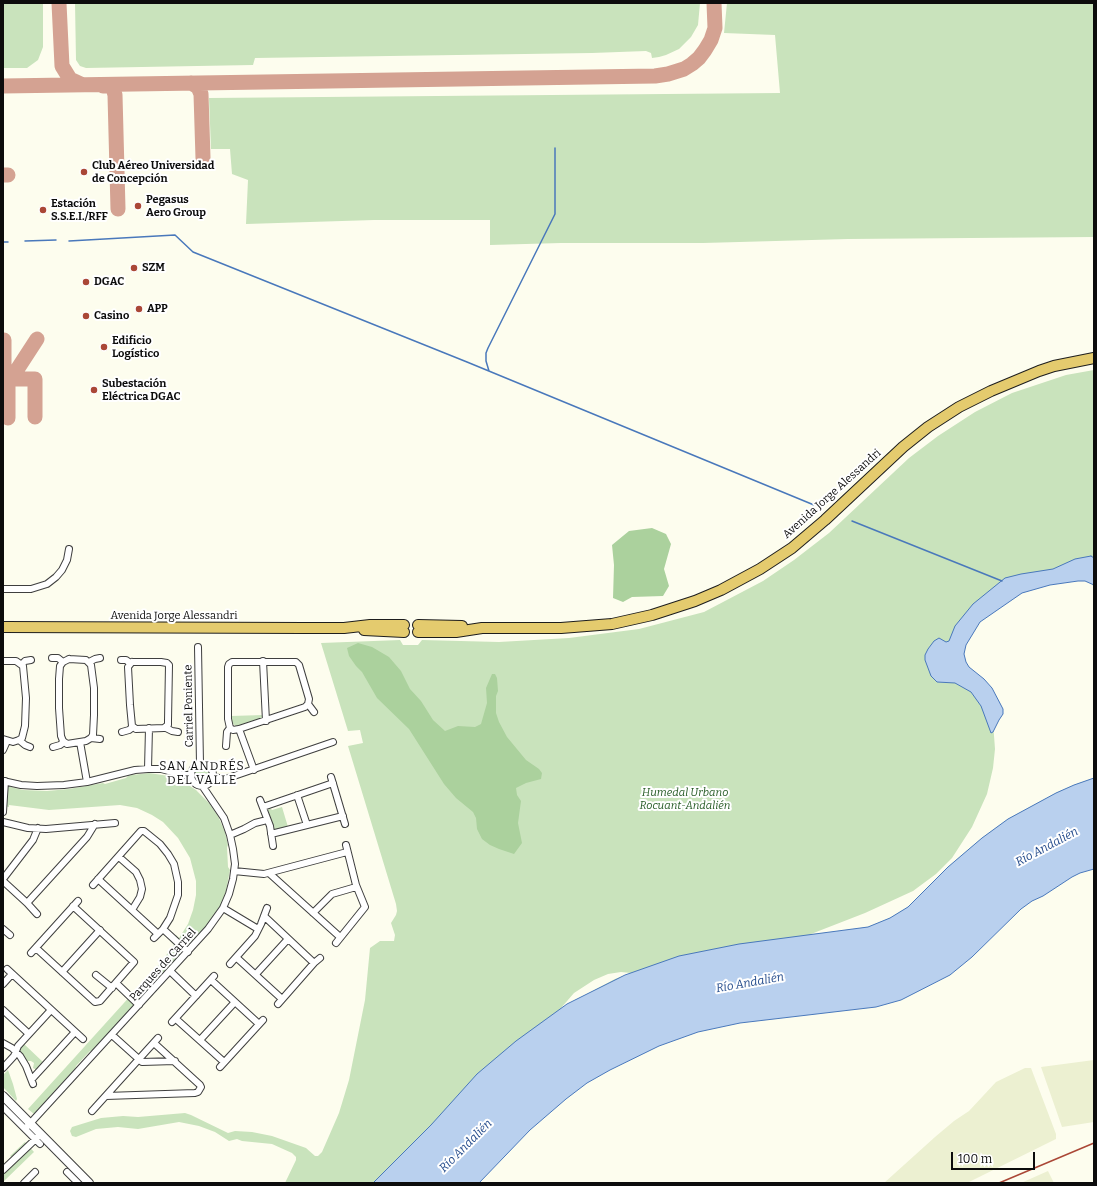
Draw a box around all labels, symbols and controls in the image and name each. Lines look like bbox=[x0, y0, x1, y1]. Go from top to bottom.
place label: Club Aéreo Universidad de Concepción bbox=[92, 159, 214, 185]
marker: Club Aéreo Universidad de Concepción bbox=[79, 167, 89, 177]
place label: Pegasus Aero Group bbox=[146, 193, 206, 219]
place label: Estación S.S.E.I./RFF bbox=[51, 197, 108, 223]
marker: Pegasus Aero Group bbox=[133, 201, 143, 211]
marker: Estación S.S.E.I./RFF bbox=[38, 205, 48, 215]
place label: SZM bbox=[142, 261, 165, 275]
marker: SZM bbox=[129, 263, 139, 273]
place label: DGAC bbox=[94, 275, 124, 289]
marker: DGAC bbox=[81, 277, 91, 287]
place label: APP bbox=[147, 302, 168, 316]
marker: APP bbox=[134, 304, 144, 314]
place label: Casino bbox=[94, 309, 129, 323]
marker: Casino bbox=[81, 311, 91, 321]
place label: Edificio Logístico bbox=[112, 334, 159, 360]
marker: Edificio Logístico bbox=[99, 342, 109, 352]
place label: Subestación Eléctrica DGAC bbox=[102, 377, 180, 403]
marker: Subestación Eléctrica DGAC bbox=[89, 385, 99, 395]
street label: Avenida Jorge Alessandri bbox=[780, 447, 884, 541]
street label: Avenida Jorge Alessandri bbox=[110, 609, 238, 623]
street label: Carriel Poniente bbox=[182, 665, 196, 747]
district label: SAN ANDRÉS DEL VALLE bbox=[159, 760, 245, 788]
park label: Humedal Urbano Rocuant-Andalién bbox=[639, 786, 731, 812]
water label: Río Andalién bbox=[1013, 824, 1081, 870]
street label: Parques de Carriel bbox=[127, 926, 199, 1004]
water label: Río Andalién bbox=[715, 970, 785, 996]
water label: Río Andalién bbox=[437, 1117, 495, 1175]
scale bar bbox=[953, 1144, 1037, 1170]
text: 100 m bbox=[958, 1152, 992, 1166]

